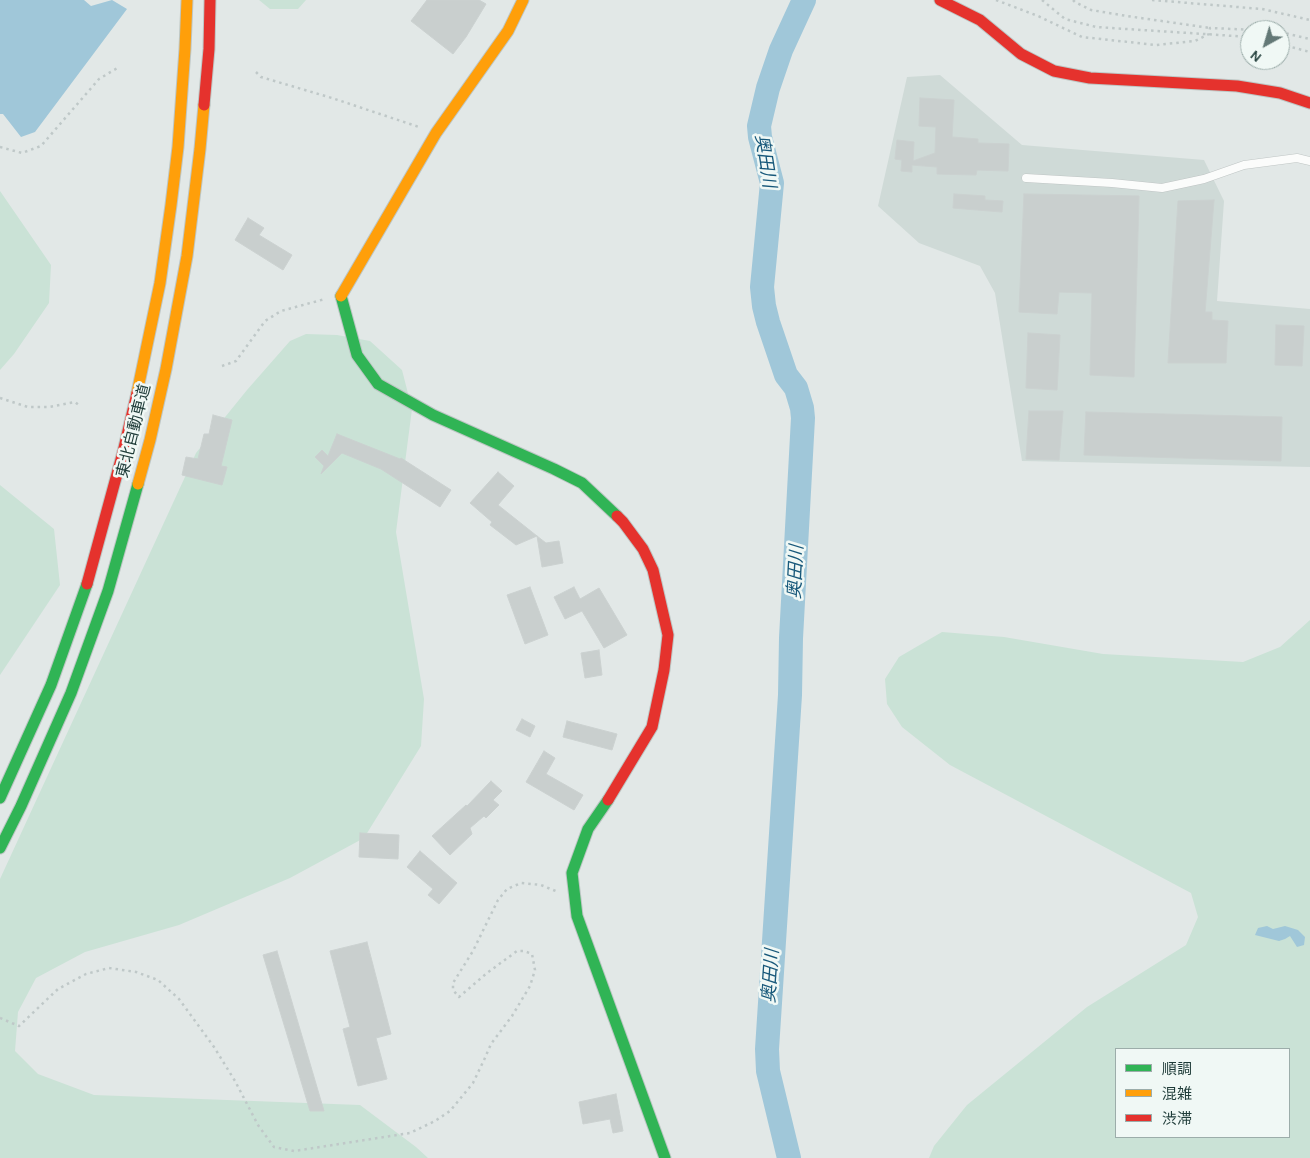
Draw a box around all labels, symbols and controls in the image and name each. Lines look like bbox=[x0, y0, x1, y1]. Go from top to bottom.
north arrow bbox=[1240, 20, 1290, 70]
text: N bbox=[1247, 47, 1265, 66]
water label: 奥田川 bbox=[750, 133, 780, 189]
street label: 東北自動車道 bbox=[113, 382, 155, 480]
water label: 奥田川 bbox=[784, 544, 808, 600]
water label: 奥田川 bbox=[758, 948, 784, 1004]
legend bbox=[1115, 1048, 1290, 1138]
text: 順調 bbox=[1162, 1060, 1192, 1078]
text: 混雑 bbox=[1162, 1085, 1192, 1103]
text: 渋滞 bbox=[1162, 1110, 1192, 1128]

